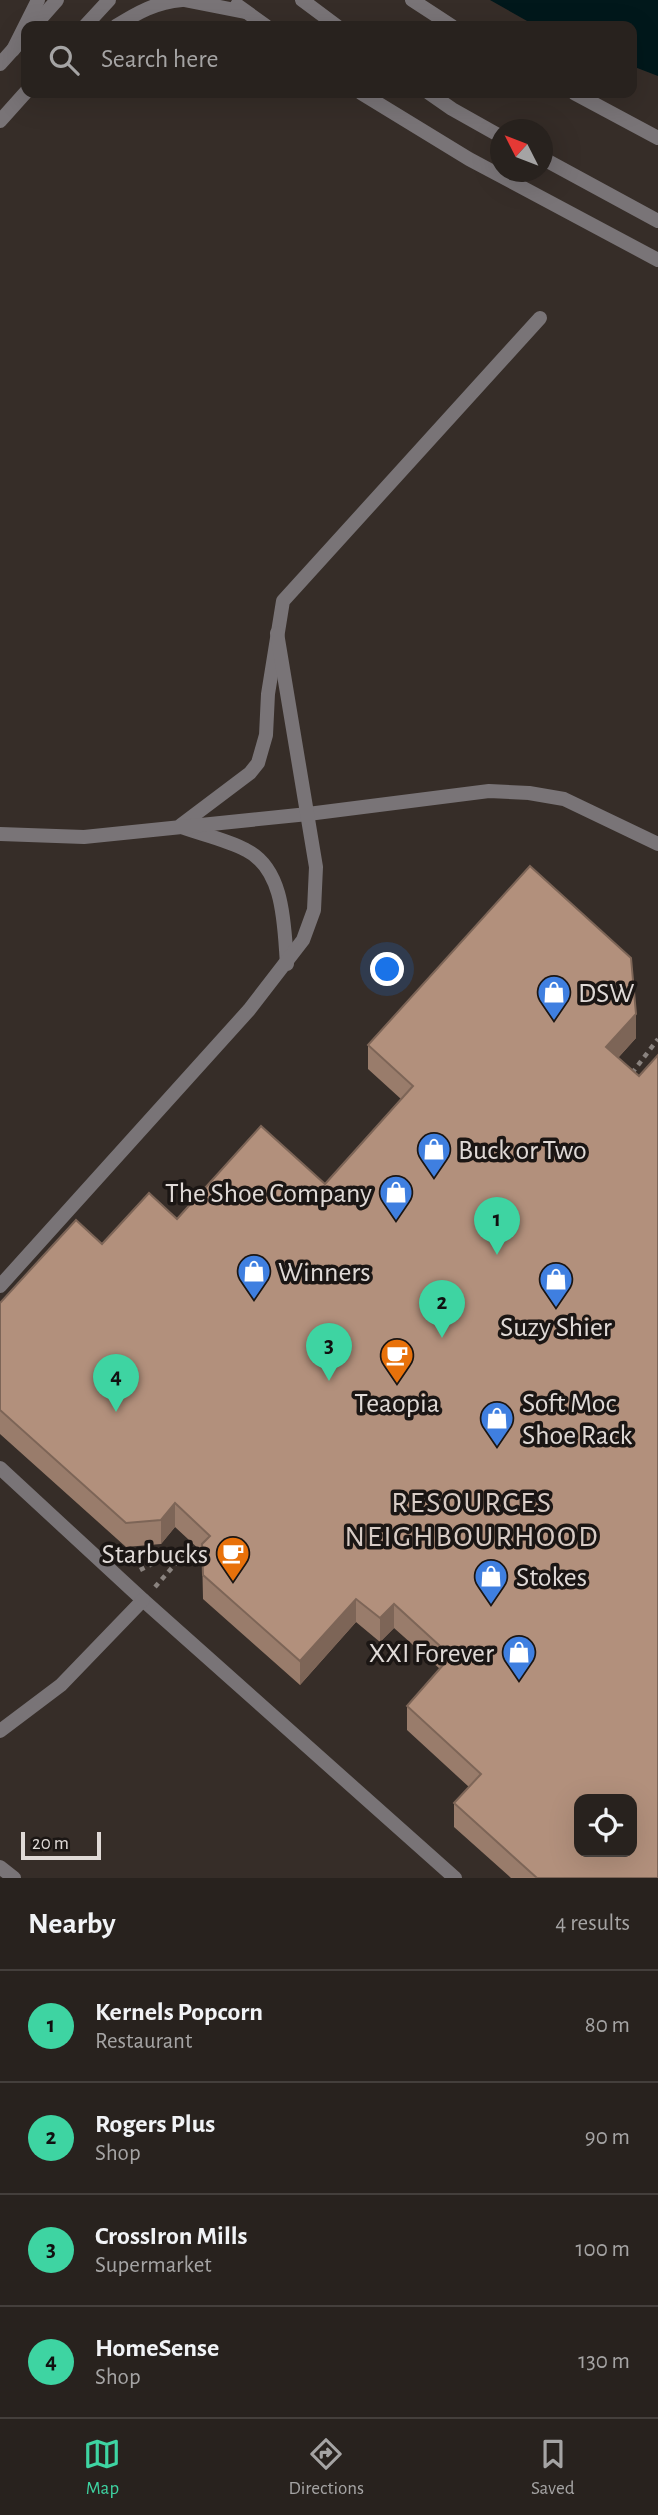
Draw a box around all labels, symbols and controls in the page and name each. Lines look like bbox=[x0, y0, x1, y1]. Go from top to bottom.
search box bbox=[21, 21, 637, 98]
icon: search bbox=[45, 41, 83, 79]
text: Search here bbox=[101, 46, 219, 72]
north arrow bbox=[490, 119, 553, 182]
your location bbox=[370, 952, 404, 986]
shop icon: DSW bbox=[535, 973, 573, 1022]
place label: DSW bbox=[578, 980, 634, 1008]
shop icon: Buck or Two bbox=[415, 1130, 453, 1179]
place label: Buck or Two bbox=[458, 1137, 587, 1165]
shop icon: The Shoe Company bbox=[377, 1173, 415, 1222]
place label: The Shoe Company bbox=[165, 1180, 372, 1208]
pin: 1 bbox=[474, 1197, 520, 1255]
shop icon: Winners bbox=[235, 1252, 273, 1301]
place label: Winners bbox=[278, 1259, 371, 1287]
shop icon: Suzy Shier bbox=[537, 1260, 575, 1309]
pin: 2 bbox=[419, 1280, 465, 1338]
place label: Suzy Shier bbox=[500, 1314, 612, 1342]
pin: 3 bbox=[306, 1323, 352, 1381]
cafe icon: Teaopia bbox=[378, 1336, 416, 1385]
pin: 4 bbox=[93, 1354, 139, 1412]
place label: Teaopia bbox=[354, 1390, 440, 1418]
place label: Soft Moc Shoe Rack bbox=[522, 1390, 632, 1450]
shop icon: Soft Moc Shoe Rack bbox=[478, 1399, 516, 1448]
district label: RESOURCES NEIGHBOURHOOD bbox=[344, 1488, 600, 1552]
cafe icon: Starbucks bbox=[214, 1534, 252, 1583]
place label: Starbucks bbox=[102, 1541, 208, 1569]
shop icon: Stokes bbox=[472, 1557, 510, 1606]
place label: Stokes bbox=[516, 1564, 587, 1592]
shop icon: XXI Forever bbox=[500, 1633, 538, 1682]
place label: XXI Forever bbox=[369, 1640, 494, 1668]
map controls bbox=[574, 1794, 637, 1857]
button: locate bbox=[574, 1794, 637, 1857]
scale bar bbox=[21, 1829, 102, 1861]
text: 20 m bbox=[32, 1834, 69, 1853]
text: Nearby bbox=[28, 1909, 116, 1939]
text: 4 results bbox=[555, 1912, 630, 1935]
text: Kernels Popcorn bbox=[95, 1999, 263, 2025]
text: 1 bbox=[47, 2014, 55, 2037]
text: 80 m bbox=[585, 2014, 630, 2037]
text: Restaurant bbox=[95, 2030, 192, 2053]
text: Rogers Plus bbox=[95, 2111, 215, 2137]
text: 2 bbox=[46, 2126, 56, 2149]
text: 90 m bbox=[585, 2126, 630, 2149]
text: Shop bbox=[95, 2142, 141, 2165]
text: CrossIron Mills bbox=[95, 2223, 248, 2249]
text: 3 bbox=[46, 2238, 56, 2261]
text: 100 m bbox=[576, 2238, 630, 2261]
text: Supermarket bbox=[95, 2254, 212, 2277]
text: HomeSense bbox=[95, 2335, 219, 2361]
text: 4 bbox=[45, 2350, 57, 2373]
text: 130 m bbox=[578, 2350, 630, 2373]
text: Shop bbox=[95, 2366, 141, 2389]
tab: Map bbox=[83, 2435, 121, 2500]
tab: Directions bbox=[288, 2435, 364, 2500]
tab: Saved bbox=[531, 2435, 575, 2500]

